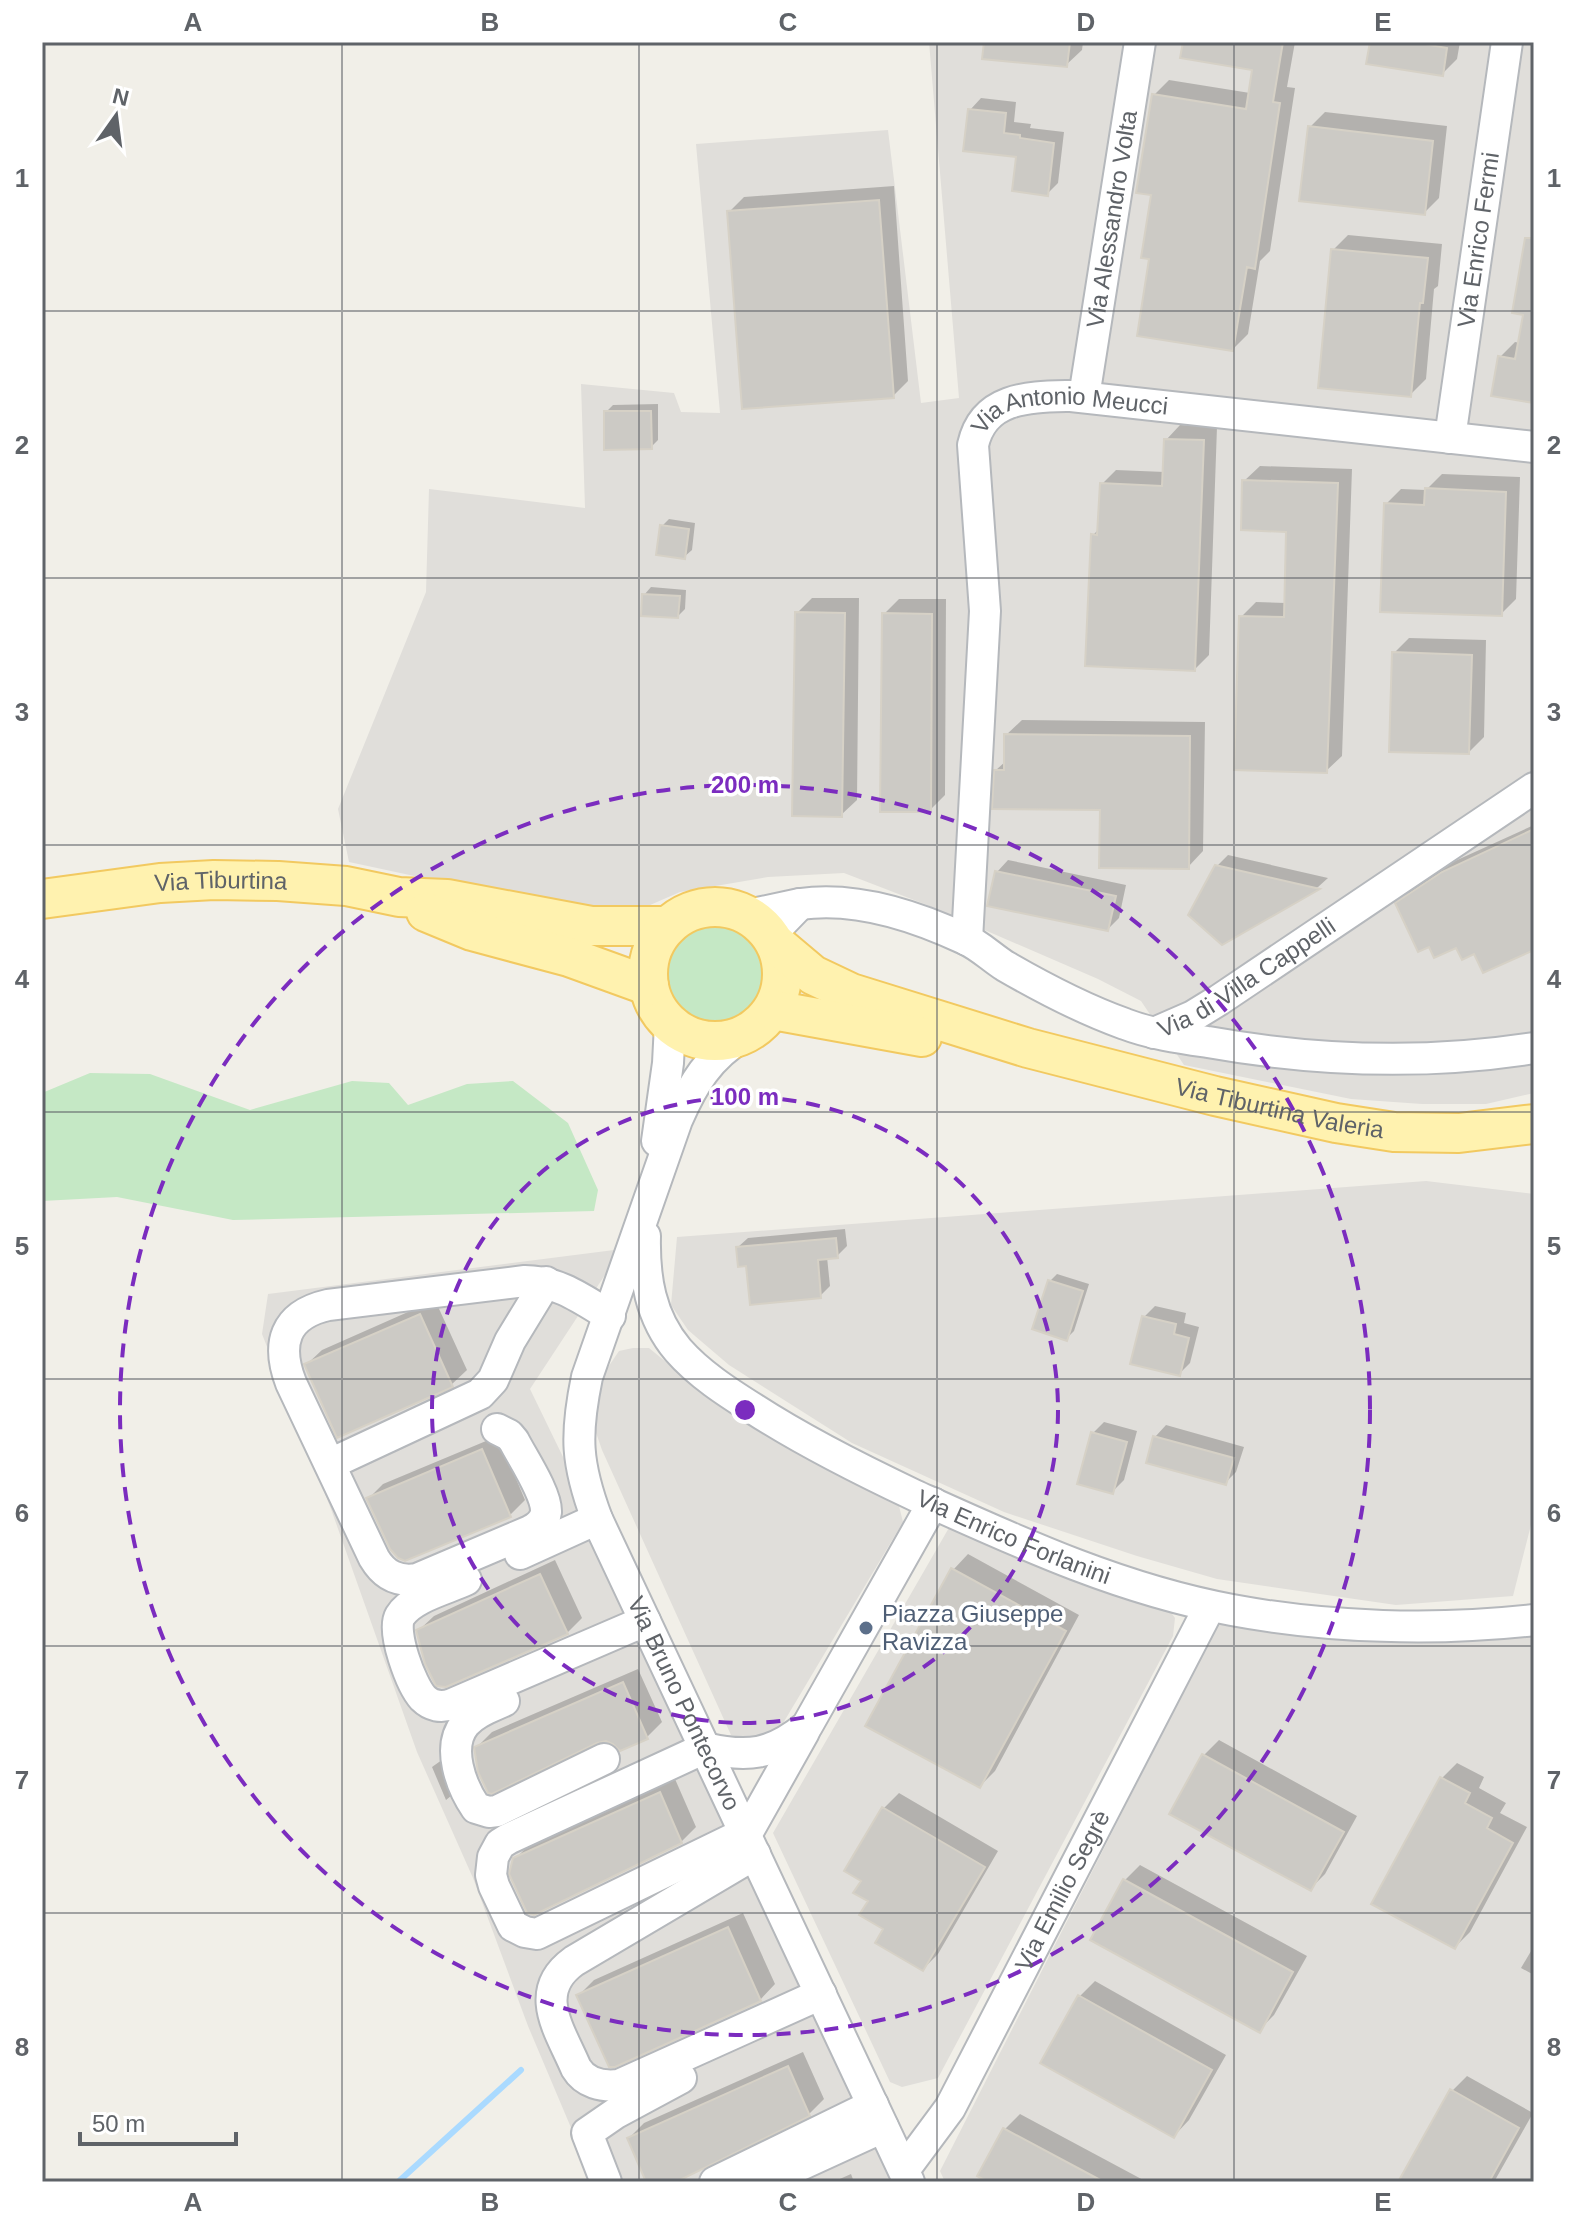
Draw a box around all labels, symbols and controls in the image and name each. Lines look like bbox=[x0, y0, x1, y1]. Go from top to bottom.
text: A bbox=[184, 7, 203, 37]
text: B bbox=[481, 7, 499, 37]
text: C bbox=[779, 7, 798, 37]
text: D bbox=[1077, 7, 1095, 37]
text: E bbox=[1374, 7, 1392, 37]
north arrow bbox=[76, 76, 156, 156]
text: N bbox=[110, 83, 131, 111]
street label: Via Alessandro Volta bbox=[1081, 108, 1142, 330]
street label: Via Enrico Fermi bbox=[1452, 150, 1504, 330]
text: 1 bbox=[15, 163, 29, 193]
text: 1 bbox=[1547, 163, 1561, 193]
street label: Via Antonio Meucci bbox=[965, 382, 1169, 438]
text: 2 bbox=[15, 430, 29, 460]
text: 2 bbox=[1547, 430, 1561, 460]
text: 3 bbox=[15, 697, 29, 727]
text: 3 bbox=[1547, 697, 1561, 727]
text: 200 m bbox=[711, 771, 779, 798]
street label: Via Tiburtina bbox=[154, 866, 289, 896]
street label: Via di Villa Cappelli bbox=[1154, 912, 1340, 1043]
text: 4 bbox=[15, 964, 30, 994]
text: 4 bbox=[1547, 964, 1562, 994]
street label: Via Tiburtina Valeria bbox=[1173, 1072, 1386, 1143]
text: 100 m bbox=[711, 1083, 779, 1110]
text: 5 bbox=[15, 1231, 29, 1261]
text: 5 bbox=[1547, 1231, 1561, 1261]
centre of rings bbox=[731, 1396, 759, 1424]
street label: Via Enrico Forlanini bbox=[913, 1484, 1114, 1589]
text: 6 bbox=[15, 1498, 29, 1528]
text: 6 bbox=[1547, 1498, 1561, 1528]
street label: Via Bruno Pontecorvo bbox=[622, 1592, 746, 1815]
place label: Piazza Giuseppe Ravizza bbox=[882, 1600, 1063, 1655]
marker: Piazza Giuseppe Ravizza bbox=[857, 1619, 875, 1637]
text: 7 bbox=[15, 1765, 29, 1795]
text: 7 bbox=[1547, 1765, 1561, 1795]
street label: Via Emilio Segrè bbox=[1009, 1806, 1115, 1975]
text: 8 bbox=[15, 2032, 29, 2062]
text: 8 bbox=[1547, 2032, 1561, 2062]
scale bar bbox=[80, 2096, 236, 2146]
text: 50 m bbox=[92, 2110, 145, 2137]
text: A bbox=[184, 2187, 203, 2217]
text: B bbox=[481, 2187, 499, 2217]
text: C bbox=[779, 2187, 798, 2217]
text: D bbox=[1077, 2187, 1095, 2217]
text: E bbox=[1374, 2187, 1392, 2217]

